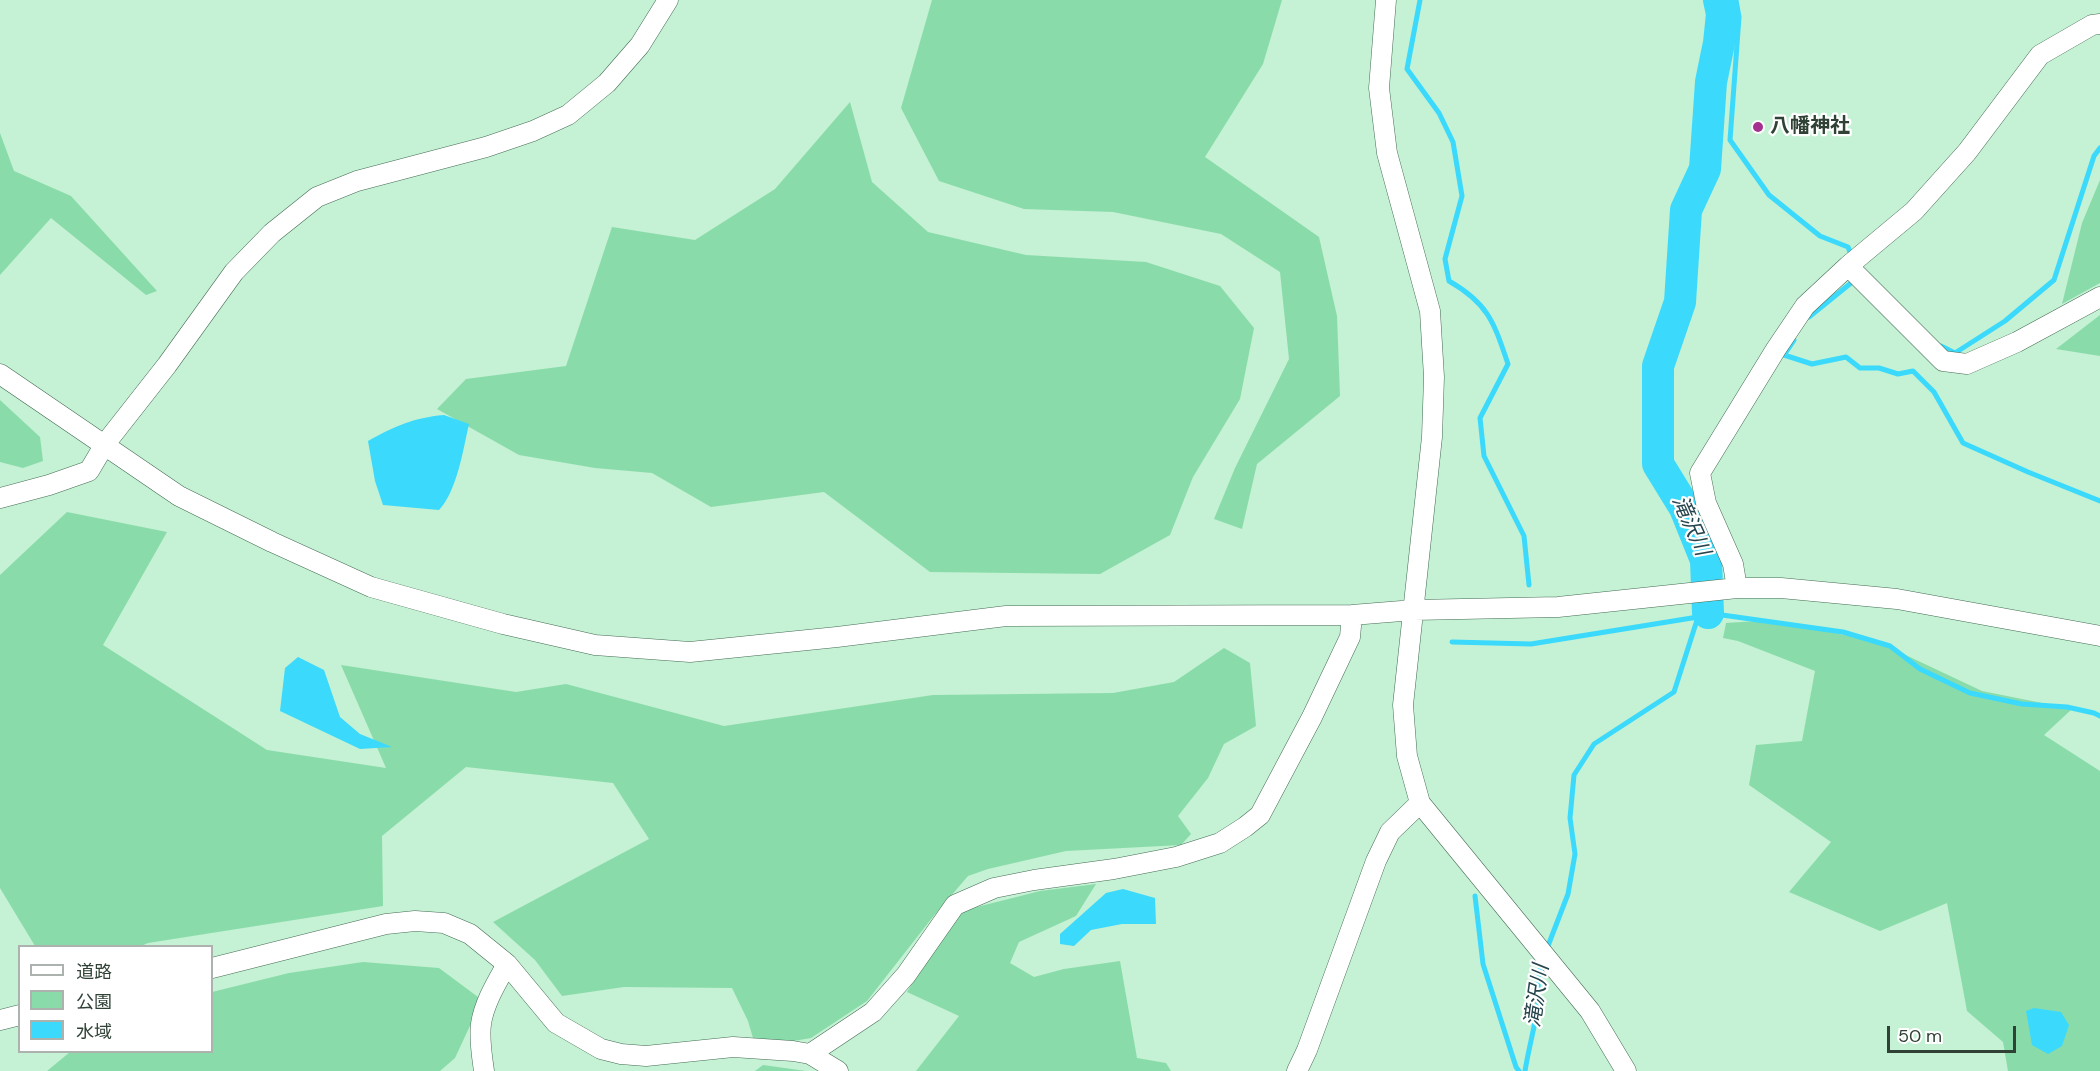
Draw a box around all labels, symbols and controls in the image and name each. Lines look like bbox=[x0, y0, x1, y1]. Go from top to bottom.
place label: 八幡神社 bbox=[1770, 115, 1850, 139]
marker: 八幡神社 bbox=[1751, 120, 1765, 134]
water label: 滝沢川 bbox=[1666, 492, 1714, 560]
legend bbox=[18, 945, 213, 1053]
text: 道路 bbox=[76, 960, 112, 984]
water label: 滝沢川 bbox=[1521, 963, 1555, 1029]
text: 公園 bbox=[76, 990, 112, 1014]
scale bar bbox=[1890, 1014, 2019, 1052]
text: 水域 bbox=[76, 1020, 112, 1044]
text: 50 m bbox=[1898, 1024, 1942, 1048]

